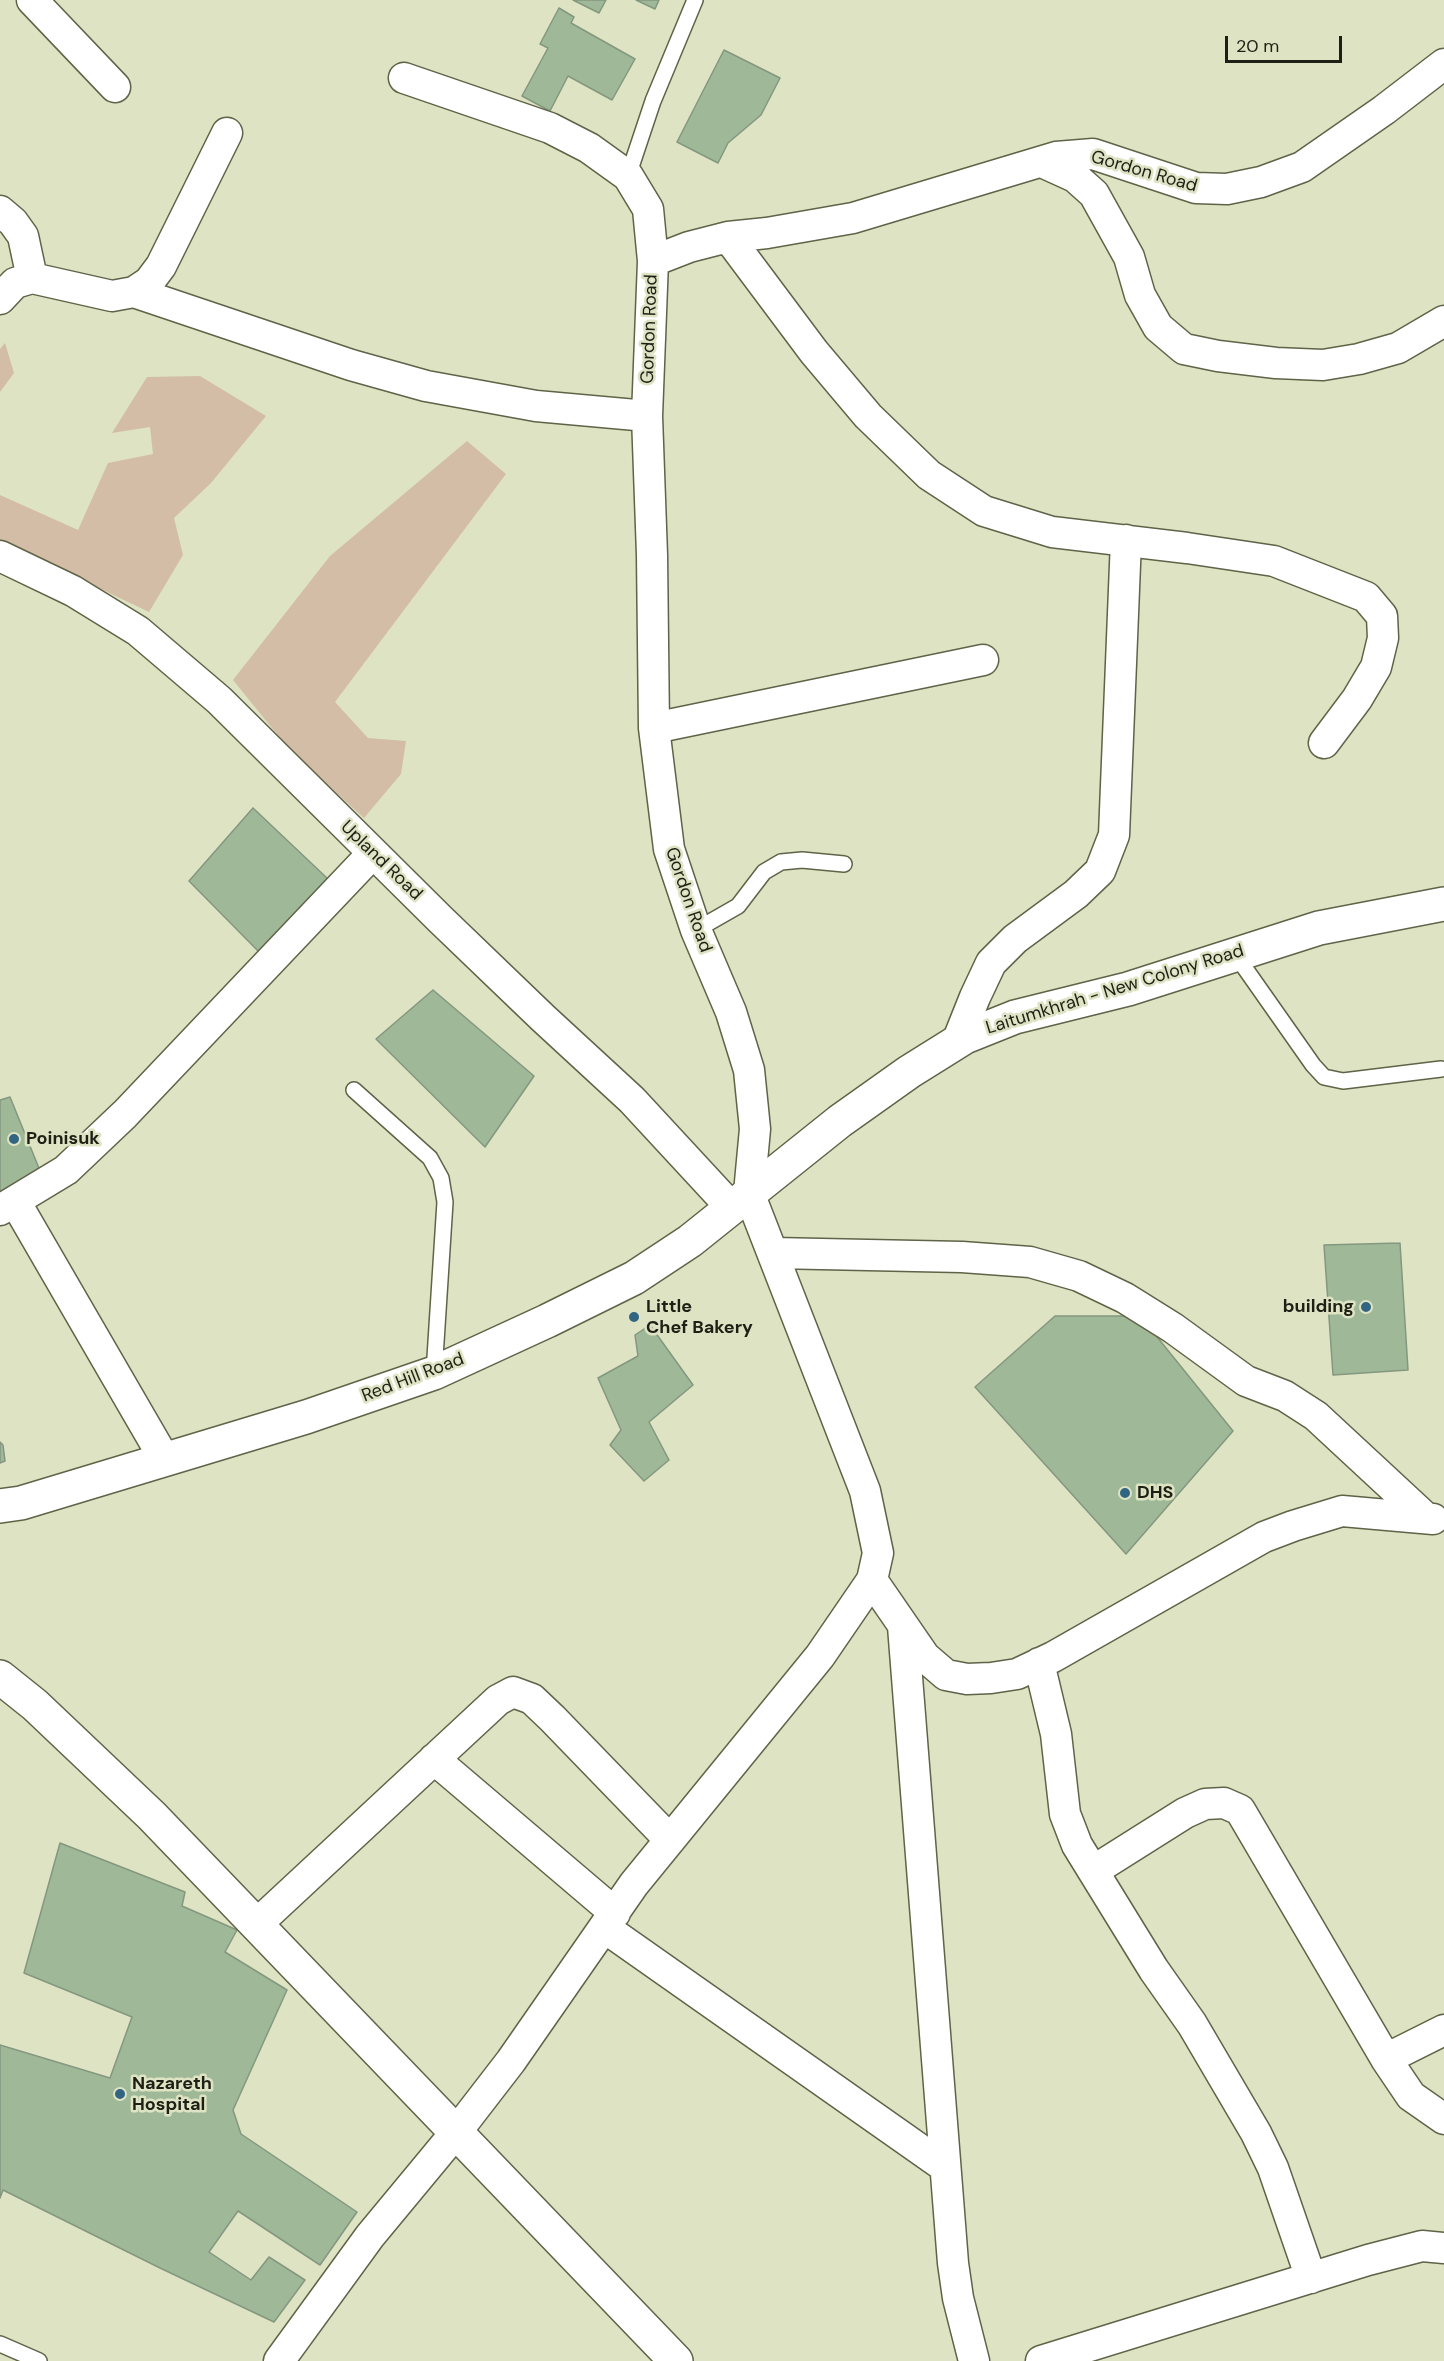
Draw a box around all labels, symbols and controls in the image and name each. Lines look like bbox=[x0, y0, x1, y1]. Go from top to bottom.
scale bar bbox=[1228, 24, 1345, 62]
text: 20 m bbox=[1236, 34, 1279, 58]
street label: Gordon Road bbox=[1088, 147, 1200, 197]
street label: Gordon Road bbox=[637, 274, 663, 384]
street label: Upland Road bbox=[336, 817, 426, 905]
street label: Gordon Road bbox=[660, 845, 716, 955]
street label: Laitumkhrah - New Colony Road bbox=[984, 940, 1246, 1040]
place label: Poinisuk bbox=[26, 1128, 100, 1150]
marker: Poinisuk bbox=[7, 1132, 21, 1146]
place label: Little Chef Bakery bbox=[646, 1296, 753, 1338]
place label: building bbox=[1283, 1296, 1354, 1318]
marker: building bbox=[1359, 1300, 1373, 1314]
marker: Little Chef Bakery bbox=[627, 1310, 641, 1324]
street label: Red Hill Road bbox=[359, 1349, 467, 1407]
place label: DHS bbox=[1137, 1482, 1173, 1504]
marker: DHS bbox=[1118, 1486, 1132, 1500]
place label: Nazareth Hospital bbox=[132, 2073, 212, 2116]
marker: Nazareth Hospital bbox=[113, 2087, 127, 2101]

